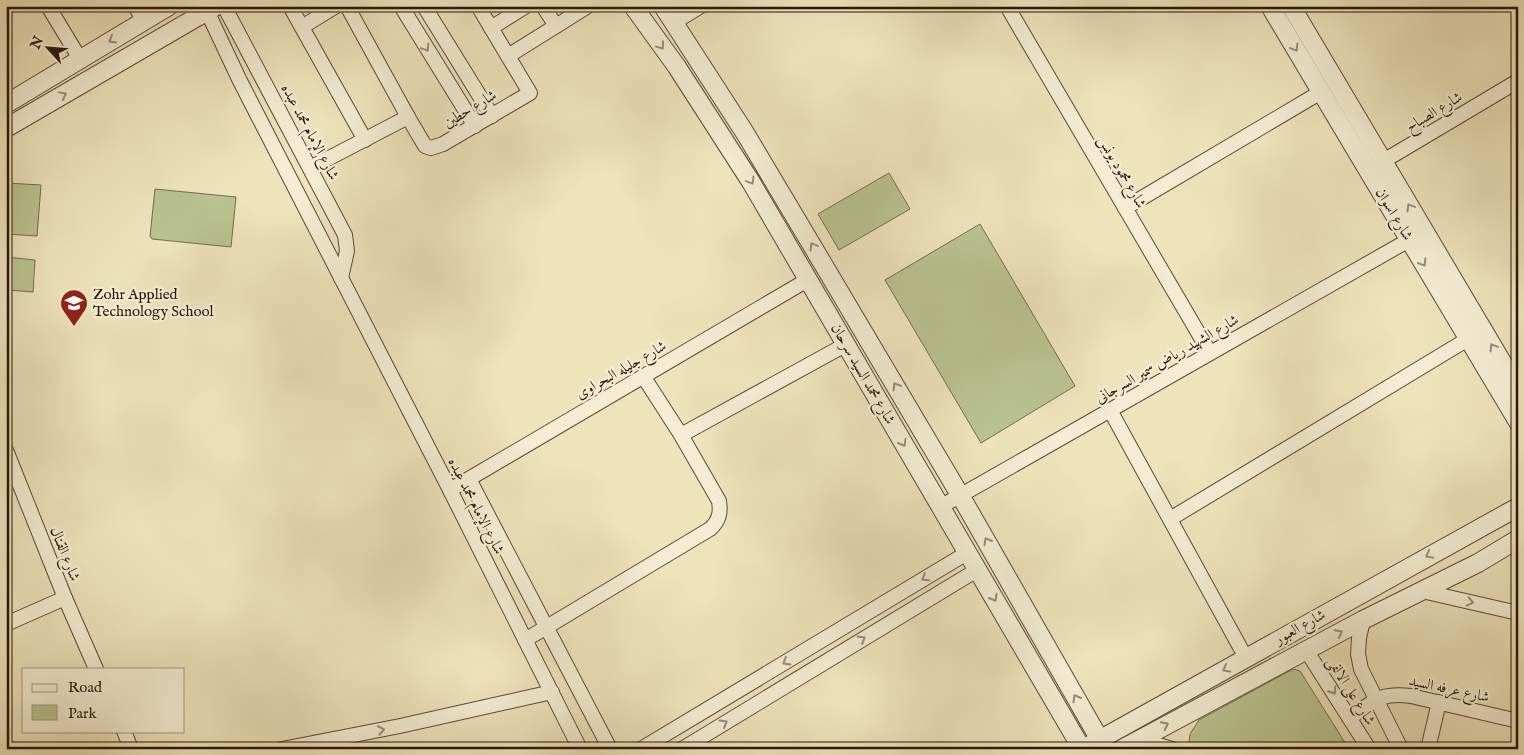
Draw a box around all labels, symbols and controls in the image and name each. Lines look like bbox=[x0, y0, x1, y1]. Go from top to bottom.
north arrow bbox=[22, 22, 72, 72]
text: N bbox=[26, 33, 48, 53]
one-way arrow bbox=[109, 34, 118, 43]
one-way arrow bbox=[655, 40, 664, 50]
one-way arrow bbox=[420, 42, 430, 51]
one-way arrow bbox=[1288, 43, 1298, 52]
street label: شارع الإمام محمد عبده bbox=[274, 81, 343, 185]
street label: شارع حطين bbox=[440, 86, 502, 135]
street label: شارع الصباح bbox=[1402, 88, 1467, 139]
one-way arrow bbox=[58, 91, 67, 101]
street label: شارع محمود يونس bbox=[1091, 132, 1151, 213]
one-way arrow bbox=[744, 176, 754, 185]
street label: شارع اسوان bbox=[1368, 184, 1417, 245]
one-way arrow bbox=[1407, 203, 1417, 212]
one-way arrow bbox=[810, 242, 820, 251]
one-way arrow bbox=[1416, 257, 1426, 266]
place label: Zohr Applied Technology School bbox=[93, 285, 214, 321]
school or university icon: Zohr Applied Technology School bbox=[59, 288, 89, 327]
street label: شارع الشهيد رياض سمير السرجانى bbox=[1092, 310, 1244, 411]
street label: شارع محمد السيد سرحان bbox=[824, 320, 900, 429]
street label: شارع جليله البحراوى bbox=[572, 336, 671, 406]
one-way arrow bbox=[1489, 343, 1499, 352]
one-way arrow bbox=[892, 382, 902, 391]
one-way arrow bbox=[896, 437, 906, 446]
street label: شارع الإمام محمد عبده bbox=[441, 454, 509, 559]
street label: شارع القنال bbox=[43, 524, 84, 585]
one-way arrow bbox=[983, 538, 993, 547]
one-way arrow bbox=[1425, 549, 1434, 559]
one-way arrow bbox=[922, 572, 931, 582]
one-way arrow bbox=[987, 593, 997, 602]
one-way arrow bbox=[1465, 596, 1474, 607]
street label: شارع العبور bbox=[1269, 605, 1330, 652]
one-way arrow bbox=[1334, 629, 1343, 639]
one-way arrow bbox=[857, 636, 866, 646]
street label: شارع على الالفى bbox=[1320, 653, 1380, 730]
one-way arrow bbox=[783, 655, 792, 665]
one-way arrow bbox=[1223, 663, 1232, 673]
legend bbox=[22, 668, 185, 732]
street label: شارع عرفه السيد bbox=[1406, 671, 1491, 710]
text: Road bbox=[68, 678, 103, 697]
one-way arrow bbox=[1326, 686, 1336, 695]
one-way arrow bbox=[1072, 694, 1082, 703]
text: Park bbox=[68, 704, 98, 723]
one-way arrow bbox=[718, 720, 727, 730]
one-way arrow bbox=[1159, 721, 1168, 731]
one-way arrow bbox=[377, 726, 386, 736]

